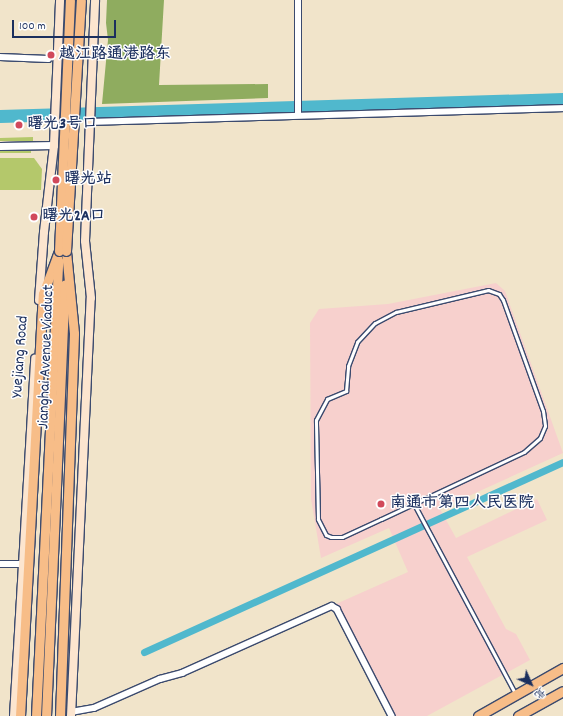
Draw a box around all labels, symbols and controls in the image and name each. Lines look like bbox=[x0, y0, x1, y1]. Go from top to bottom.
scale bar bbox=[14, 12, 118, 38]
text: 100 m bbox=[19, 18, 46, 35]
place label: 越江路通港路东 bbox=[59, 45, 171, 65]
marker: 越江路通港路东 bbox=[46, 50, 56, 60]
place label: 曙光3号口 bbox=[27, 115, 98, 135]
marker: 曙光3号口 bbox=[14, 120, 24, 130]
place label: 曙光站 bbox=[64, 170, 112, 190]
marker: 曙光站 bbox=[51, 175, 61, 185]
place label: 曙光2A口 bbox=[42, 207, 106, 227]
marker: 曙光2A口 bbox=[29, 212, 39, 222]
street label: Jianghai Avenue Viaduct bbox=[35, 285, 59, 429]
street label: Yuejiang Road bbox=[9, 315, 33, 399]
place label: 南通市第四人民医院 bbox=[390, 494, 534, 514]
marker: 南通市第四人民医院 bbox=[375, 498, 387, 510]
north arrow bbox=[511, 664, 551, 704]
text: 北 bbox=[530, 683, 549, 702]

